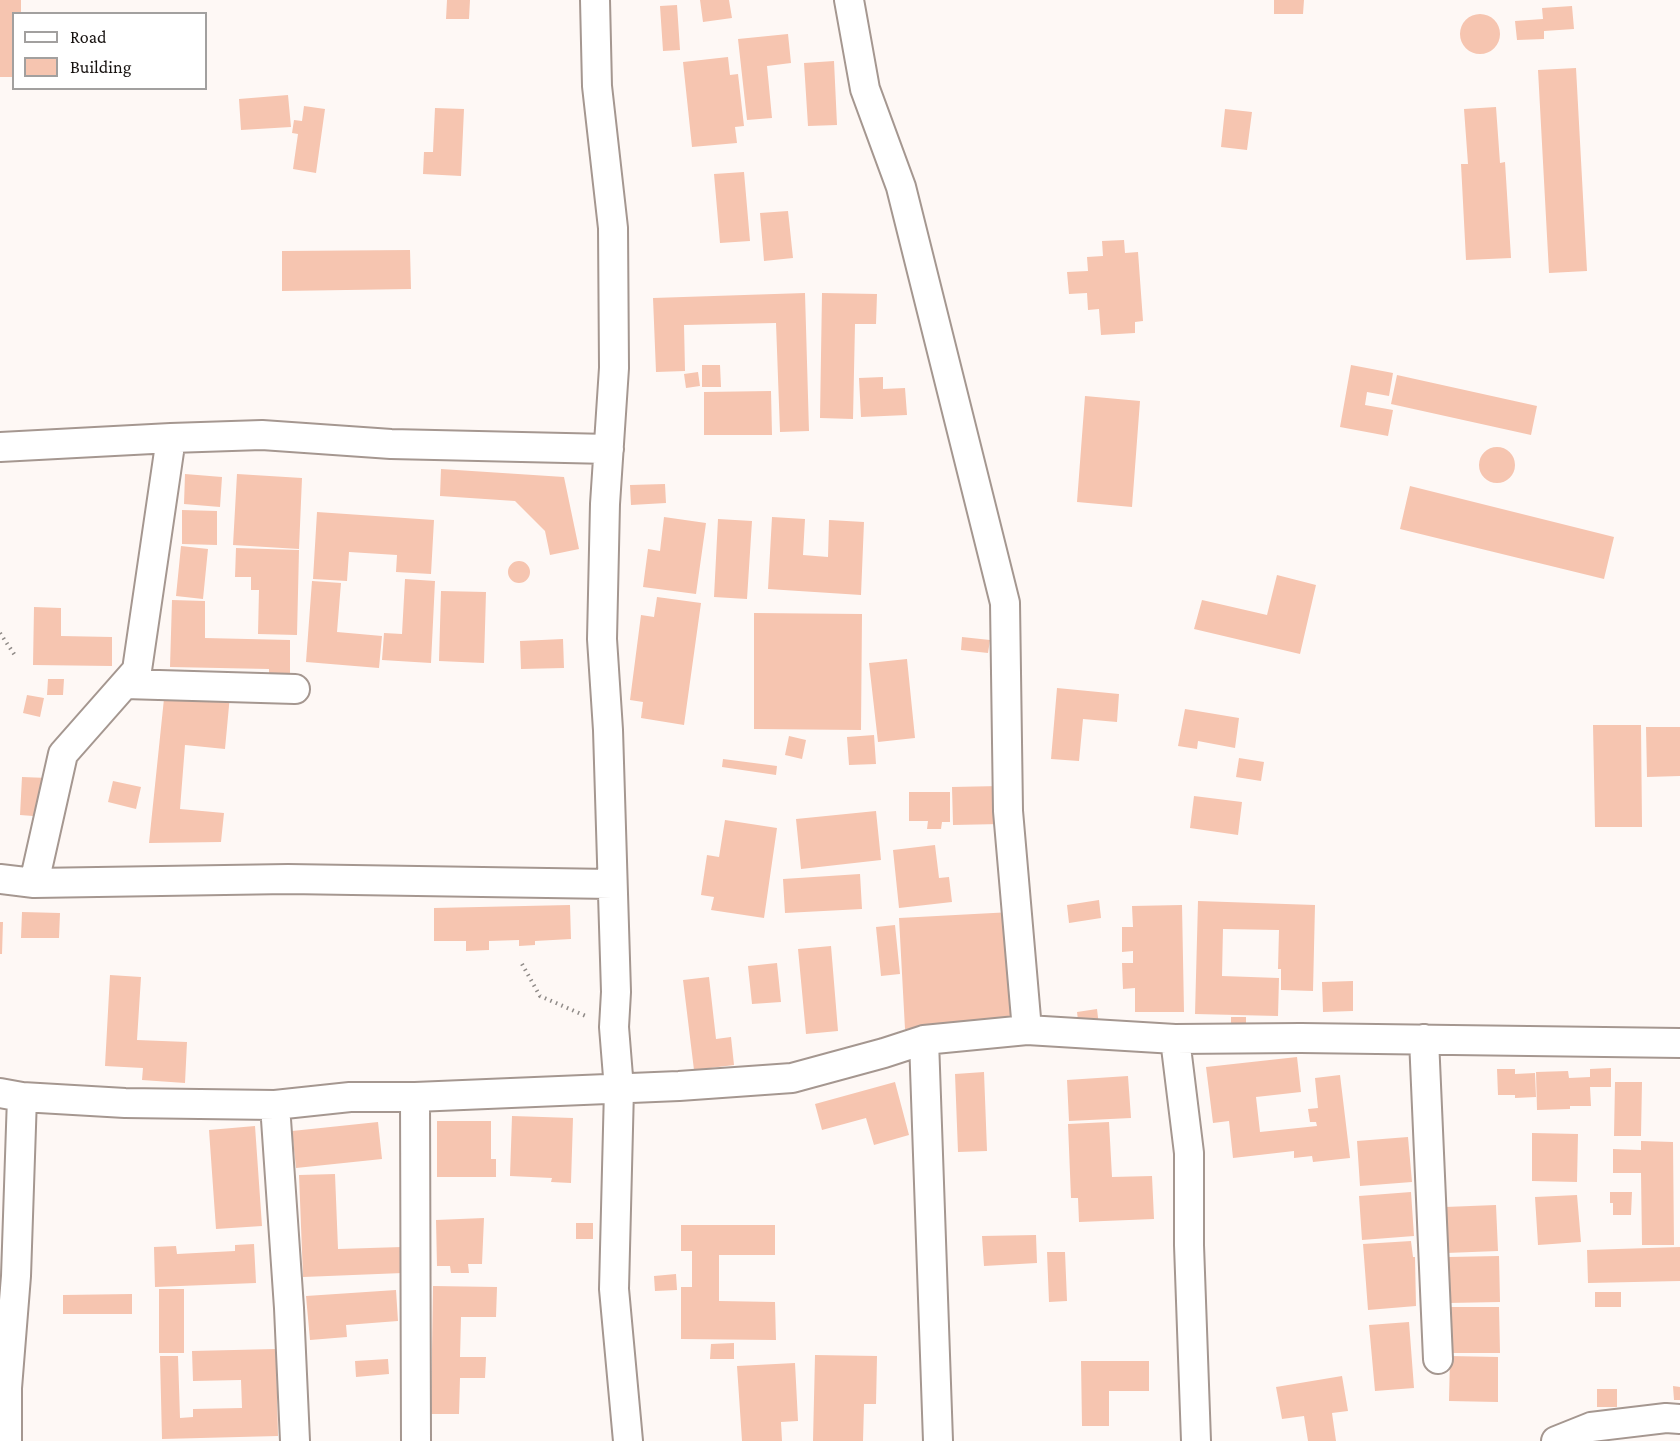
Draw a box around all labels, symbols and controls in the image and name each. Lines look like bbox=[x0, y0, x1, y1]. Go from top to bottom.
legend bbox=[12, 12, 207, 90]
text: Road bbox=[70, 27, 107, 47]
text: Building bbox=[70, 57, 131, 77]

